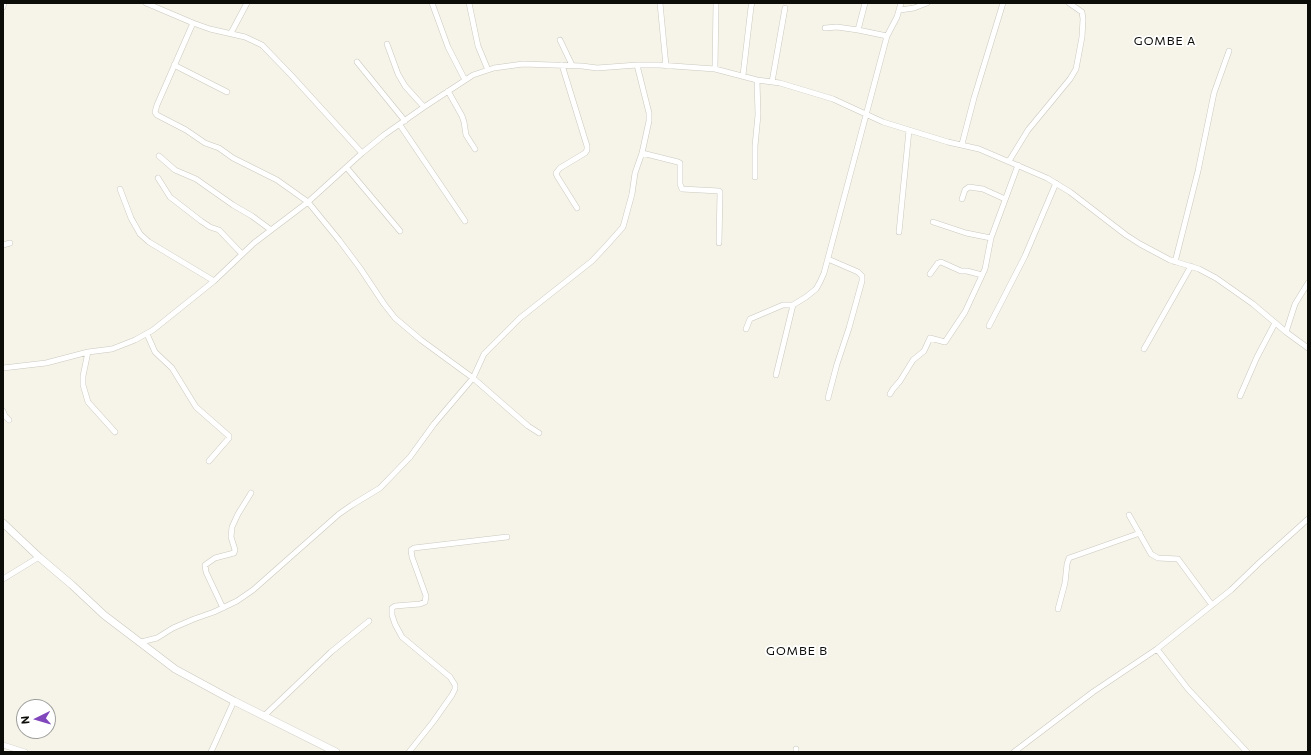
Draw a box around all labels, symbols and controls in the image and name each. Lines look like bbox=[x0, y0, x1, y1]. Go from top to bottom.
district label: GOMBE A bbox=[1134, 34, 1196, 48]
district label: GOMBE B bbox=[766, 644, 828, 658]
north arrow bbox=[16, 699, 56, 739]
text: N bbox=[18, 715, 31, 725]

